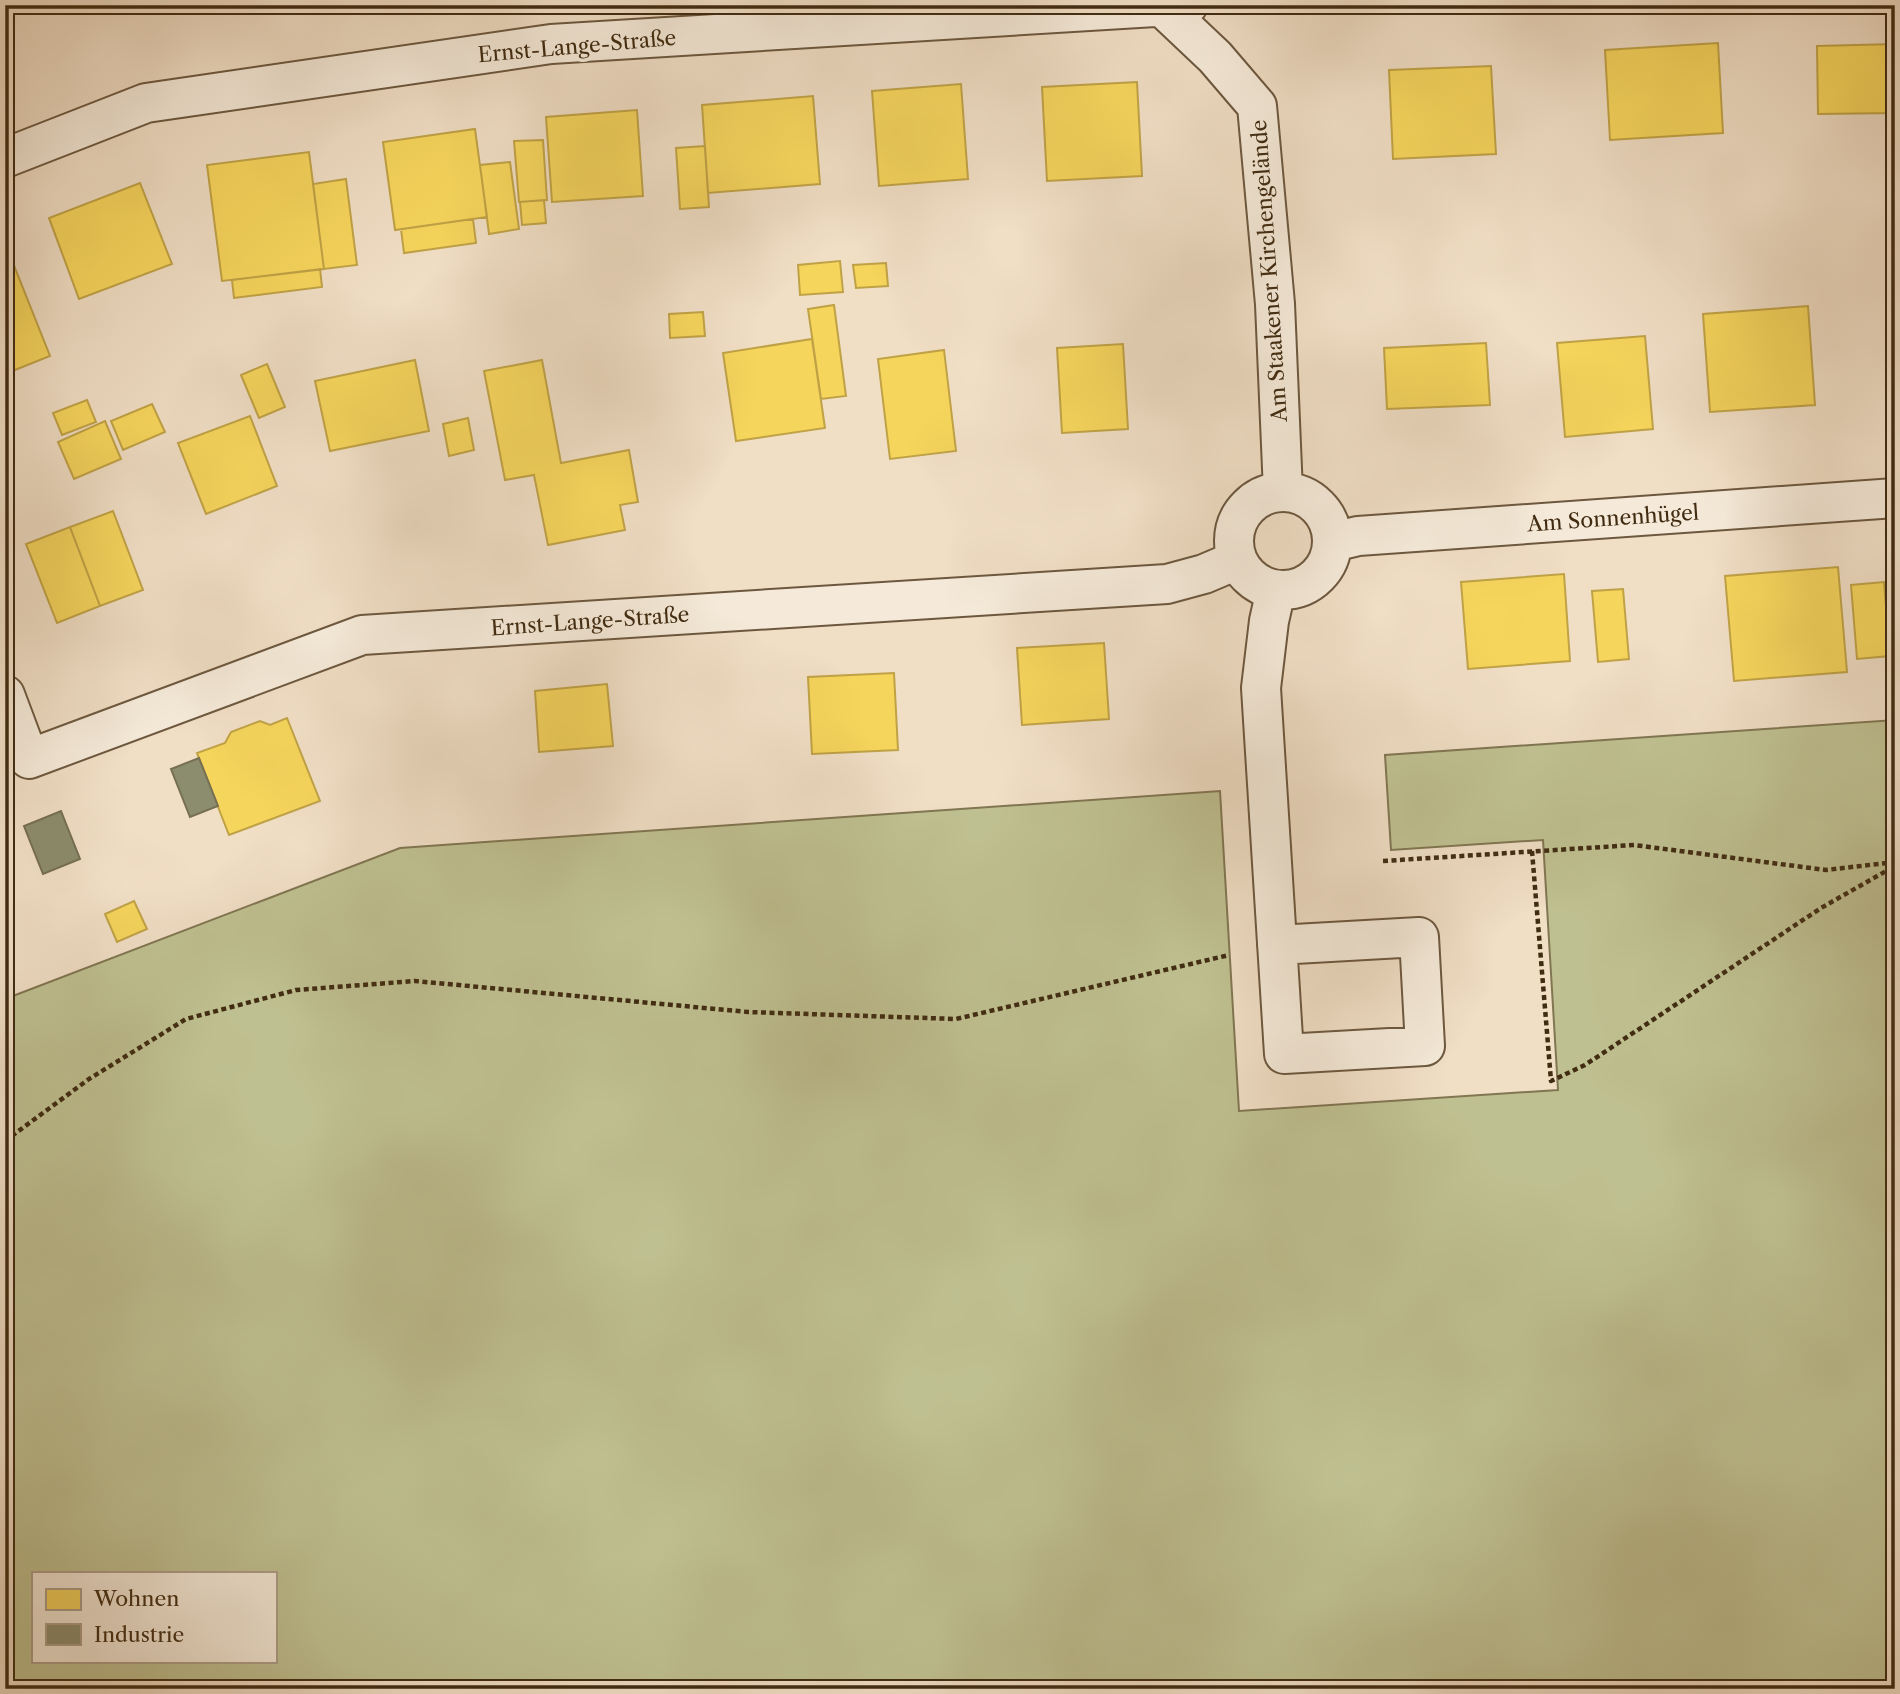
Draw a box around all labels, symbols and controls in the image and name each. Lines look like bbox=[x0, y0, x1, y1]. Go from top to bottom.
street label: Ernst-Lange-Straße bbox=[477, 25, 677, 67]
street label: Am Staakener Kirchengelände bbox=[1246, 119, 1292, 424]
street label: Am Sonnenhügel bbox=[1525, 500, 1700, 537]
street label: Ernst-Lange-Straße bbox=[490, 602, 690, 640]
legend bbox=[32, 1572, 276, 1662]
text: Wohnen bbox=[93, 1586, 179, 1611]
text: Industrie bbox=[94, 1622, 184, 1647]

